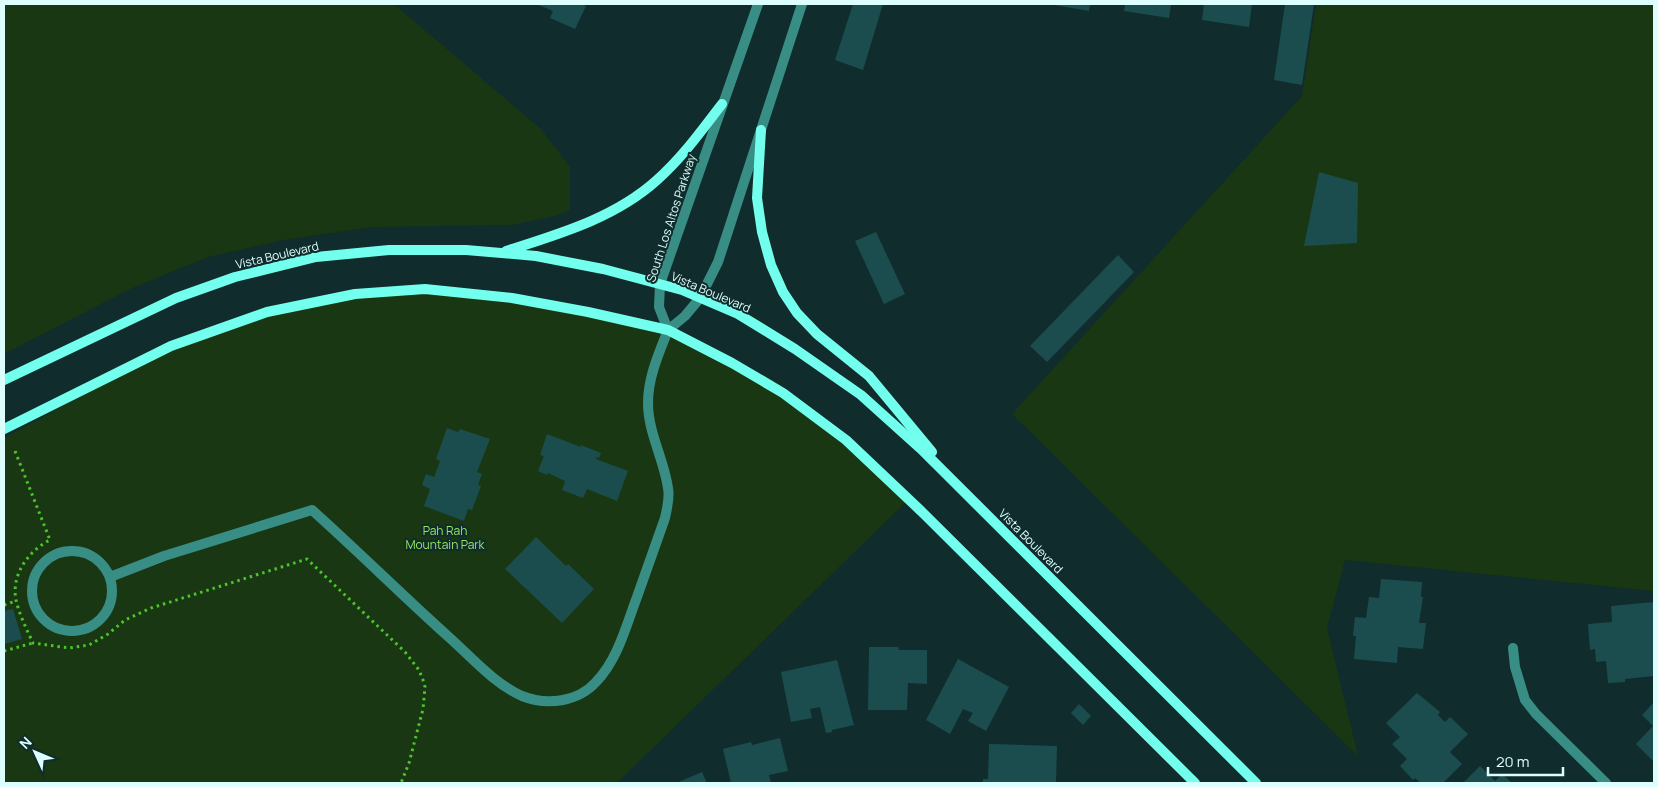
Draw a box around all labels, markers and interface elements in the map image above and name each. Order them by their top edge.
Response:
street label: South Los Altos Parkway [642,151,700,284]
street label: Vista Boulevard [234,237,320,273]
street label: Vista Boulevard [669,268,753,316]
street label: Vista Boulevard [995,505,1067,577]
park label: Pah Rah Mountain Park [405,522,486,553]
north arrow [10,727,60,777]
text: N [15,732,36,753]
scale bar [1488,744,1563,776]
text: 20 m [1496,751,1529,772]

